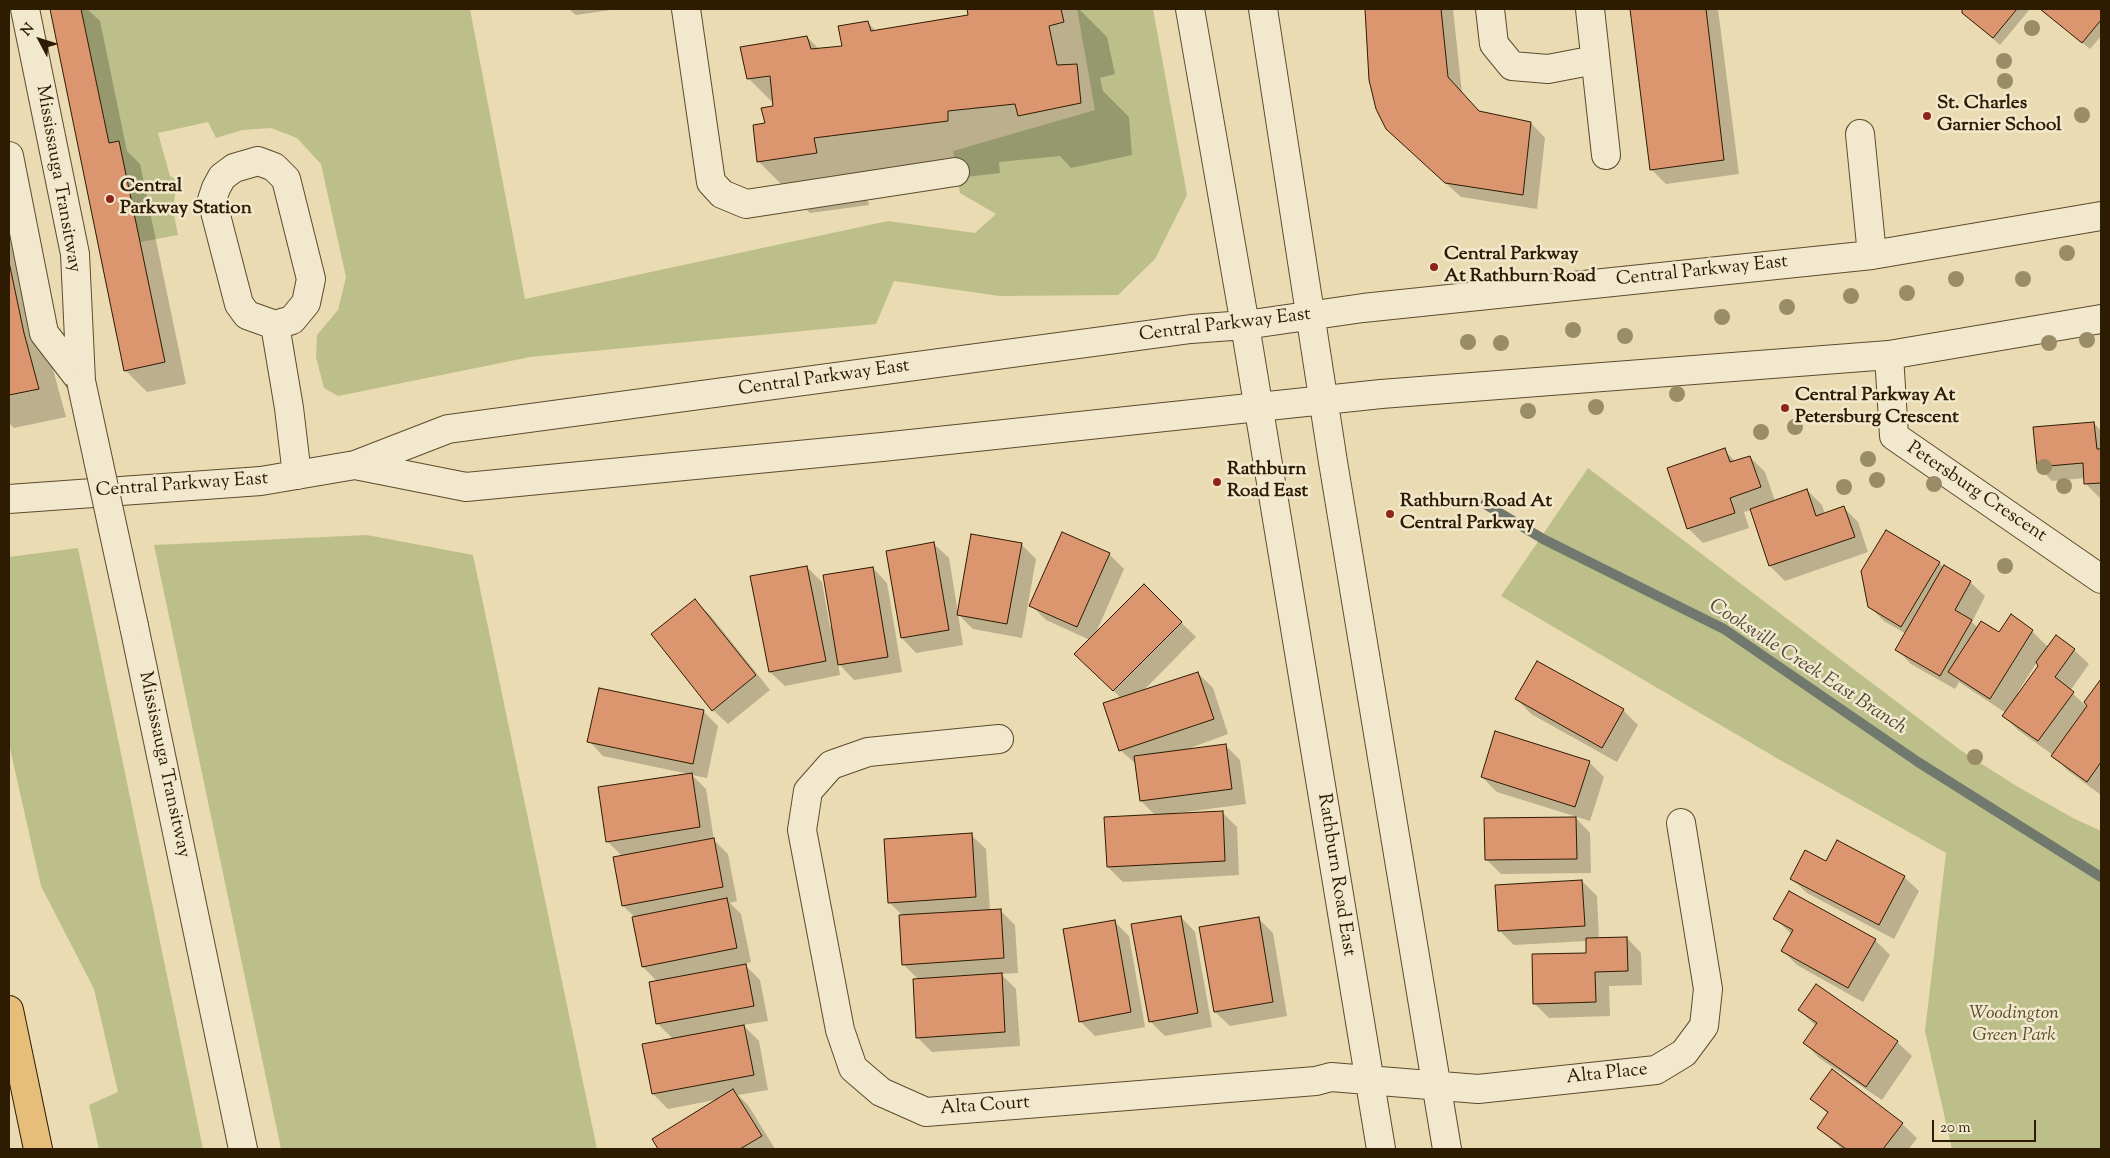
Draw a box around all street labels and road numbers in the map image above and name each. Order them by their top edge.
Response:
street label: Mississauga Transitway [29,84,85,274]
street label: Central Parkway East [1615,252,1789,292]
street label: Central Parkway East [1138,304,1312,348]
street label: Central Parkway East [737,356,911,402]
street label: Petersburg Crescent [1902,438,2050,548]
street label: Central Parkway East [95,469,269,503]
street label: Mississauga Transitway [132,670,194,860]
street label: Rathburn Road East [1311,792,1359,958]
street label: Alta Place [1565,1059,1649,1091]
street label: Alta Court [940,1093,1030,1121]

